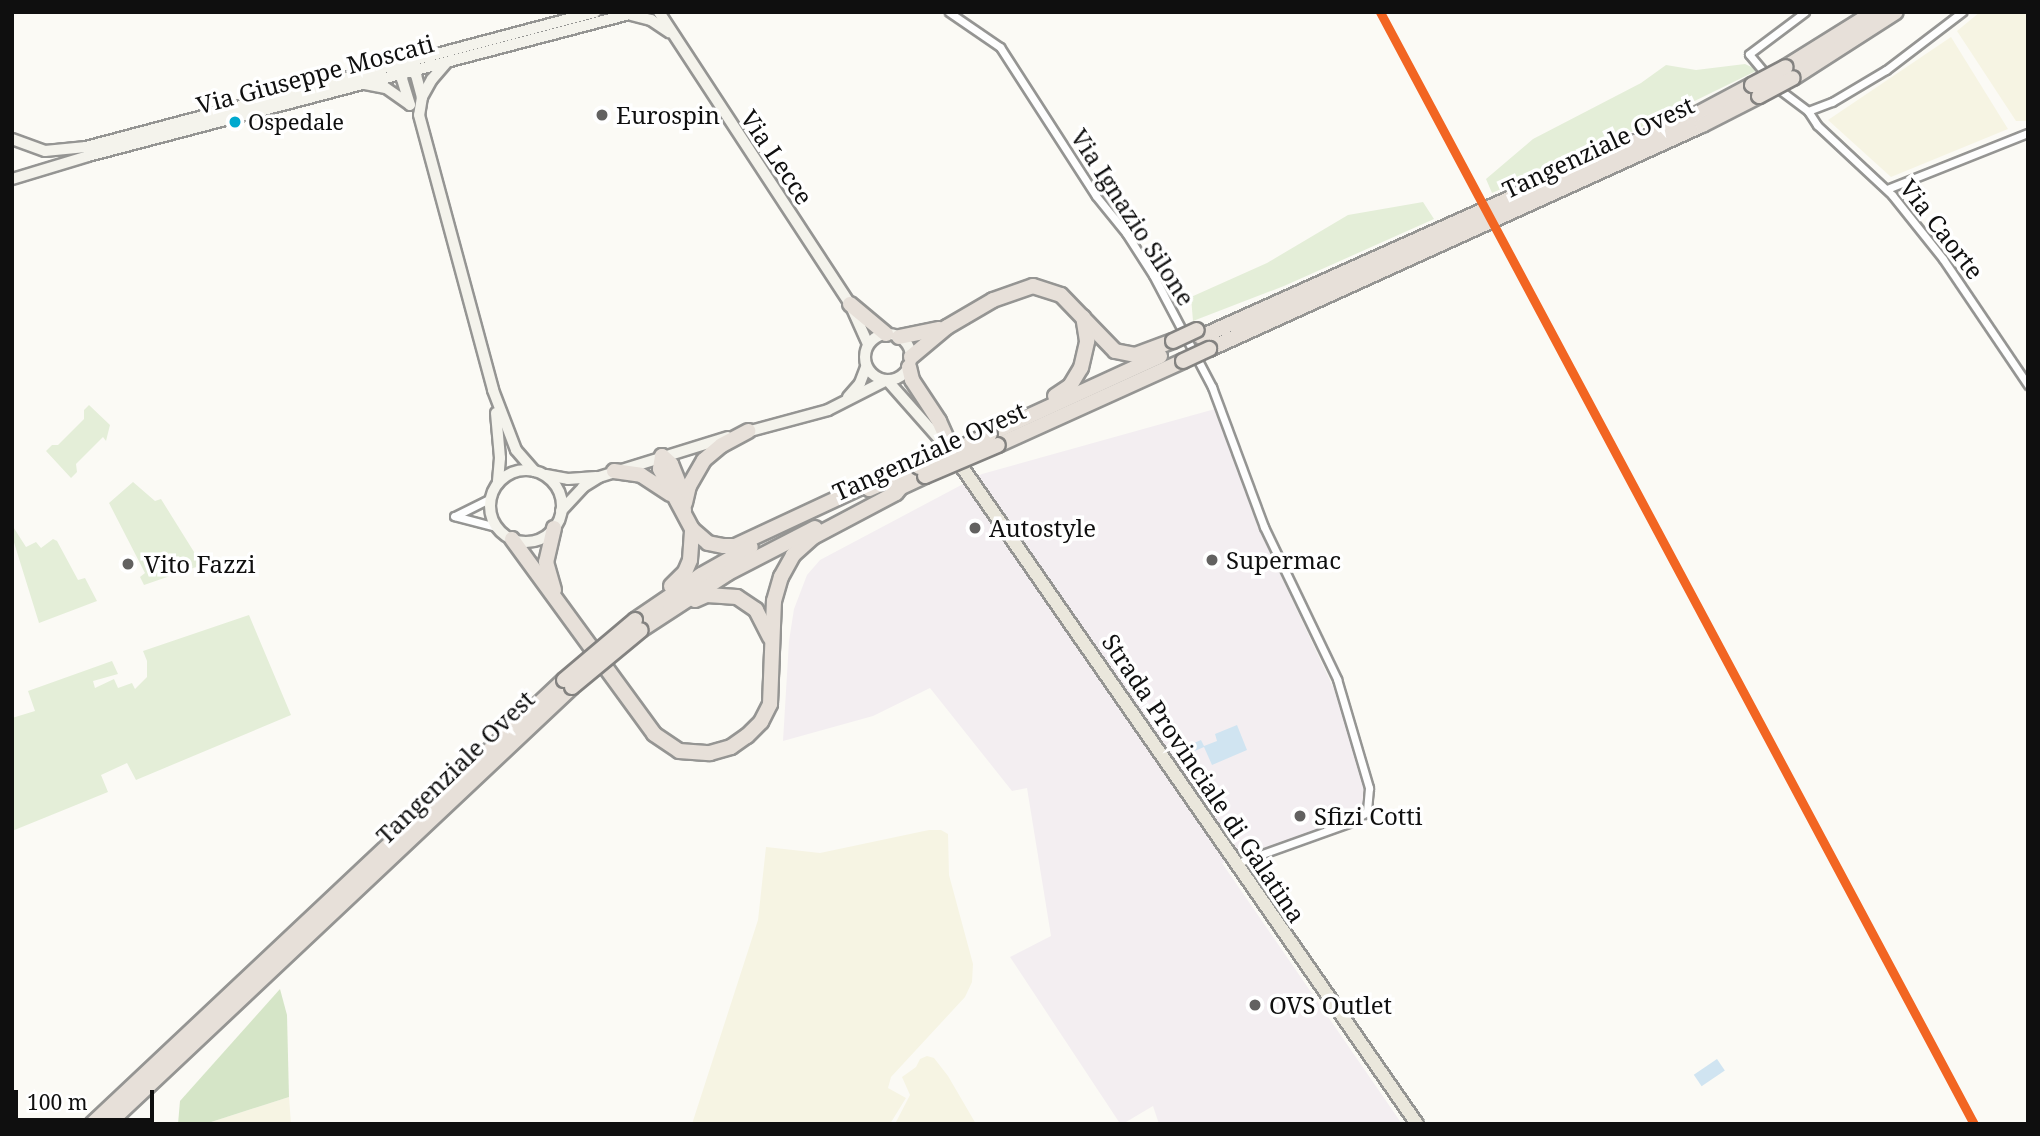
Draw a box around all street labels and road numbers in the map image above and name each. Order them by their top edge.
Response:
street label: Via Giuseppe Moscati [193,28,437,120]
street label: Tangenziale Ovest [1498,90,1698,204]
street label: Via Lecce [735,104,819,210]
street label: Via Ignazio Silone [1065,123,1201,311]
street label: Via Caorte [1894,174,1990,284]
street label: Tangenziale Ovest [828,396,1030,506]
street label: Strada Provinciale di Galatina [1096,628,1312,928]
street label: Tangenziale Ovest [370,684,540,850]

